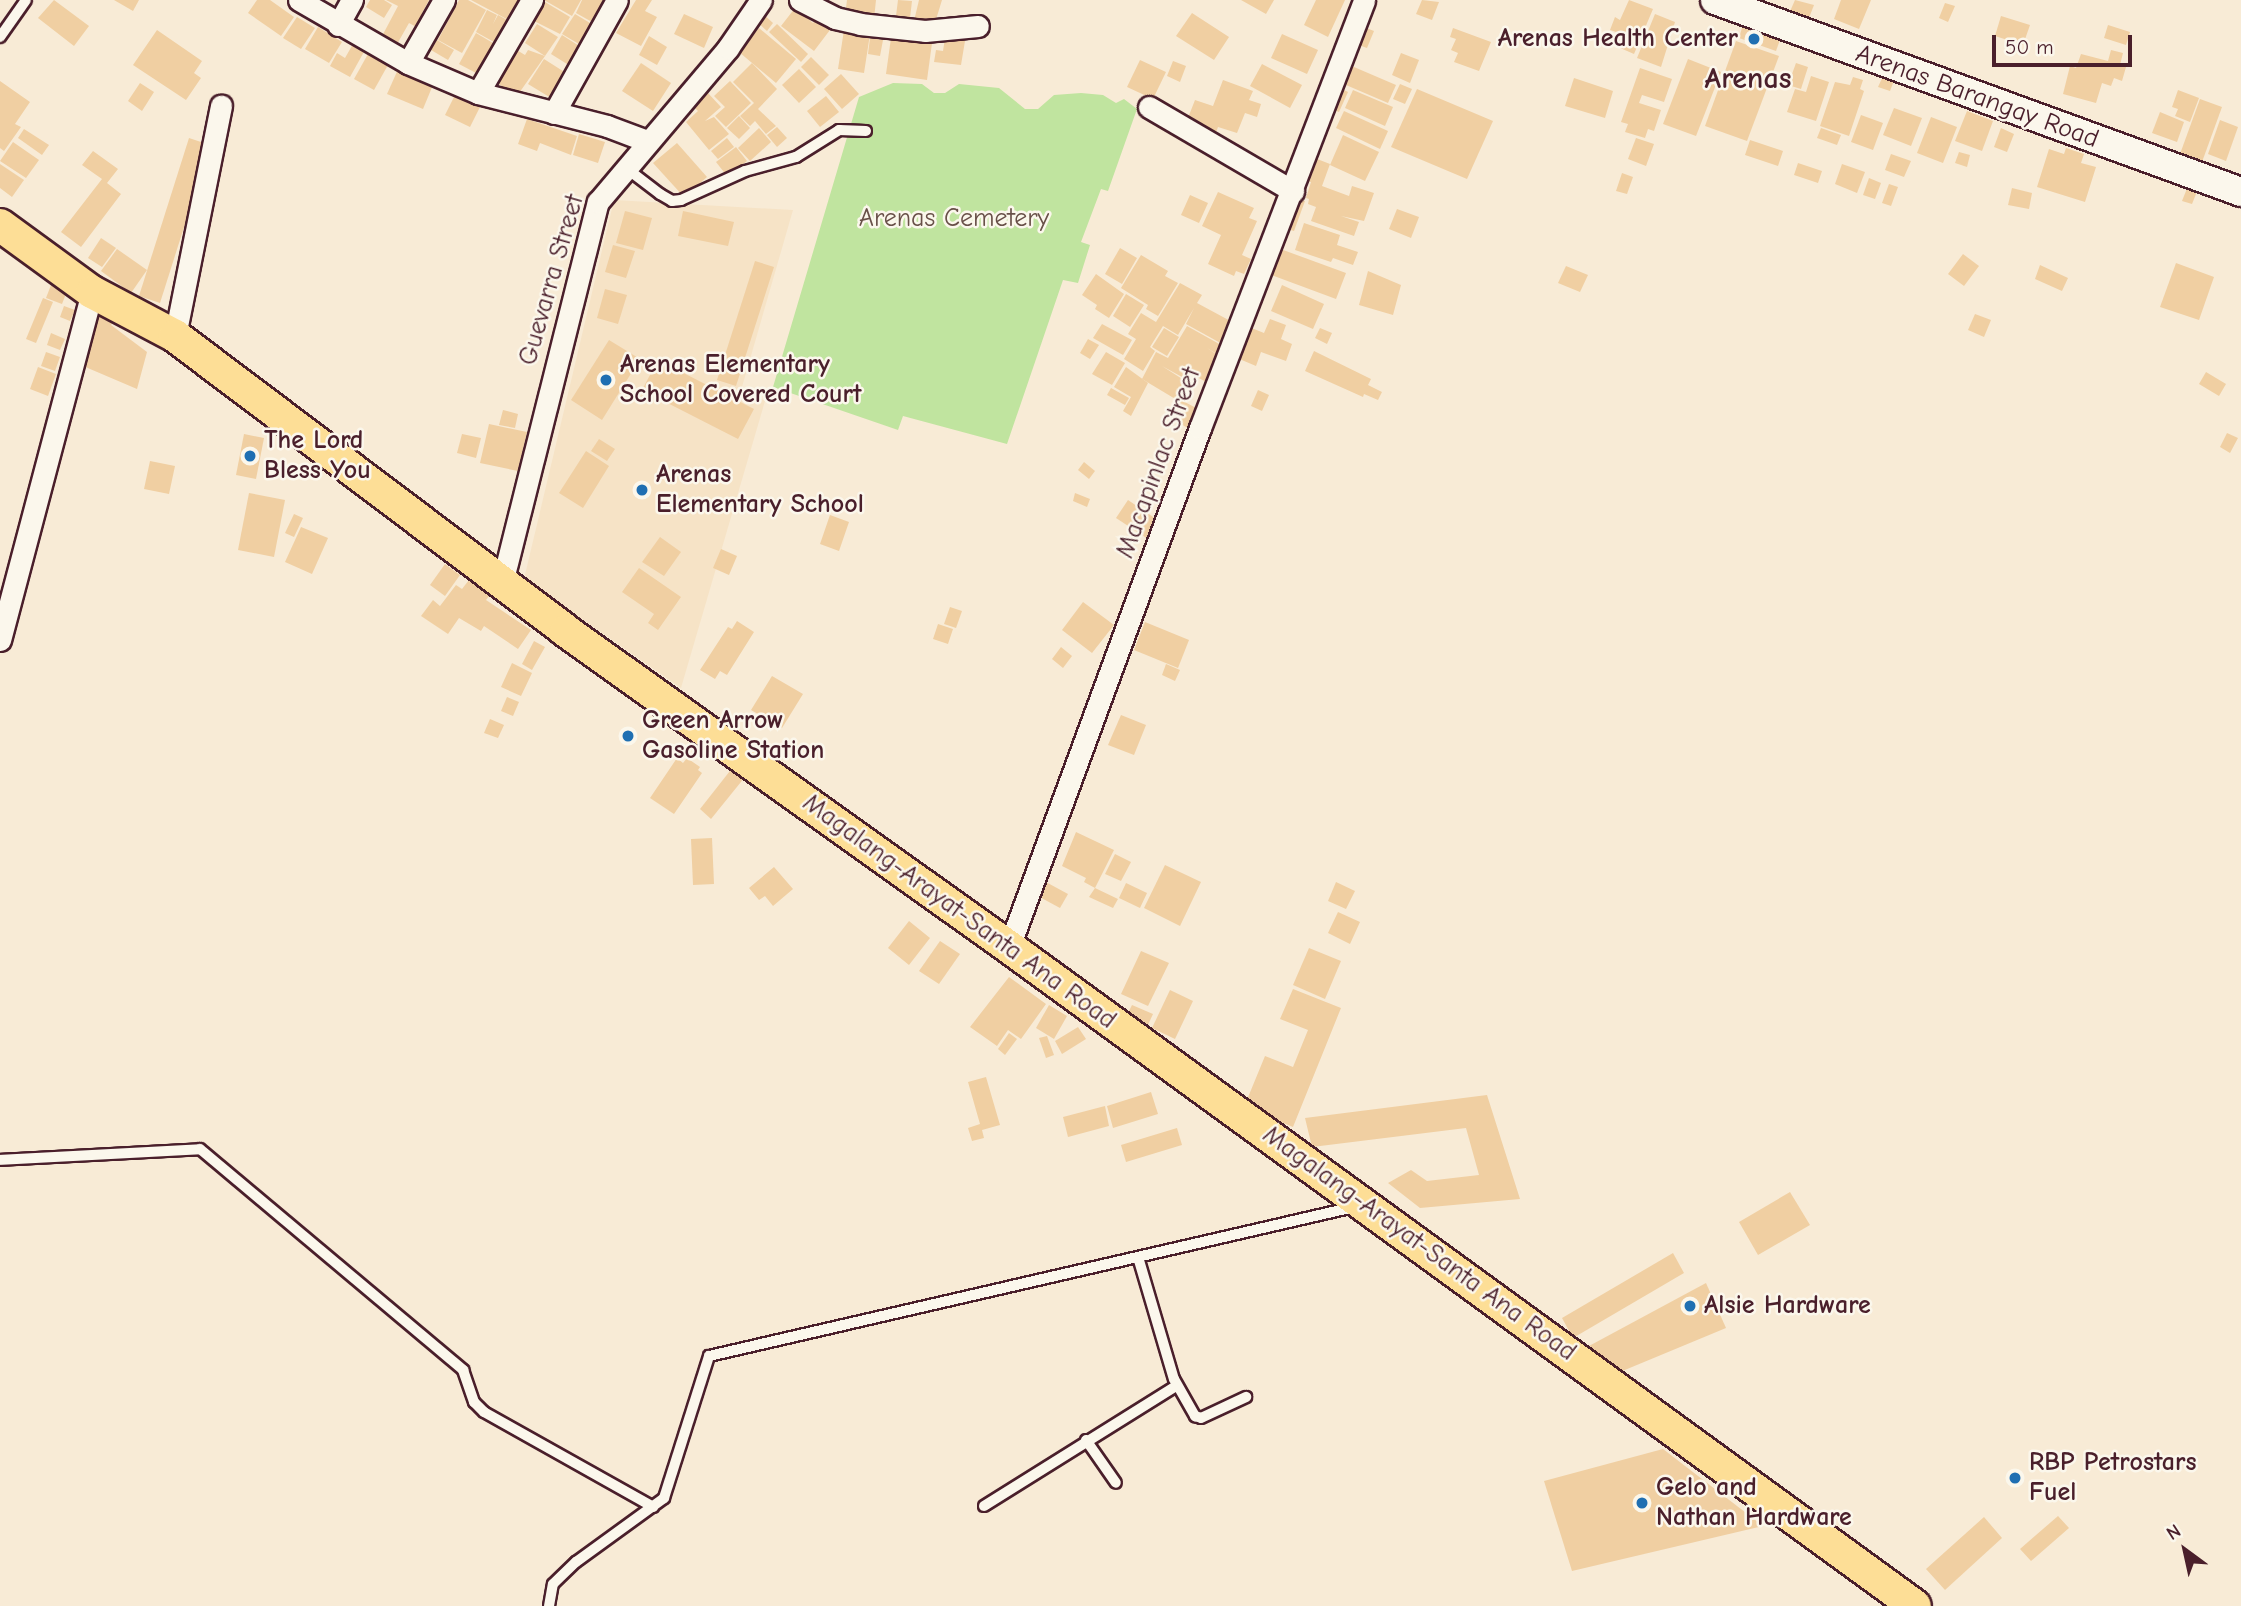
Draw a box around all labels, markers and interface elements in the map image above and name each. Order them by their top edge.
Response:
scale bar [1996,21,2136,65]
place label: Arenas Health Center [1498,23,1738,55]
marker: Arenas Health Center [1744,29,1764,49]
text: 50 m [2005,35,2054,59]
street label: Arenas Barangay Road [1851,39,2103,155]
district label: Arenas [1705,61,1791,97]
street label: Guevarra Street [513,191,591,369]
park label: Arenas Cemetery [859,203,1049,235]
place label: Arenas Elementary School Covered Court [620,349,862,410]
street label: Macapinlac Street [1110,363,1208,563]
marker: Arenas Elementary School Covered Court [598,372,614,388]
place label: The Lord Bless You [264,425,371,486]
marker: The Lord Bless You [242,448,258,464]
place label: Arenas Elementary School [656,459,864,520]
marker: Arenas Elementary School [634,482,650,498]
place label: Green Arrow Gasoline Station [642,705,824,766]
marker: Green Arrow Gasoline Station [620,728,636,744]
street label: Magalang-Arayat-Santa Ana Road [796,788,1122,1036]
street label: Magalang-Arayat-Santa Ana Road [1256,1120,1582,1368]
place label: Alsie Hardware [1704,1290,1871,1322]
marker: Alsie Hardware [1682,1298,1698,1314]
place label: RBP Petrostars Fuel [2029,1447,2197,1508]
marker: RBP Petrostars Fuel [2007,1470,2023,1486]
place label: Gelo and Nathan Hardware [1656,1472,1852,1534]
marker: Gelo and Nathan Hardware [1634,1495,1650,1511]
north arrow [2150,1515,2220,1585]
text: N [2162,1520,2185,1545]

